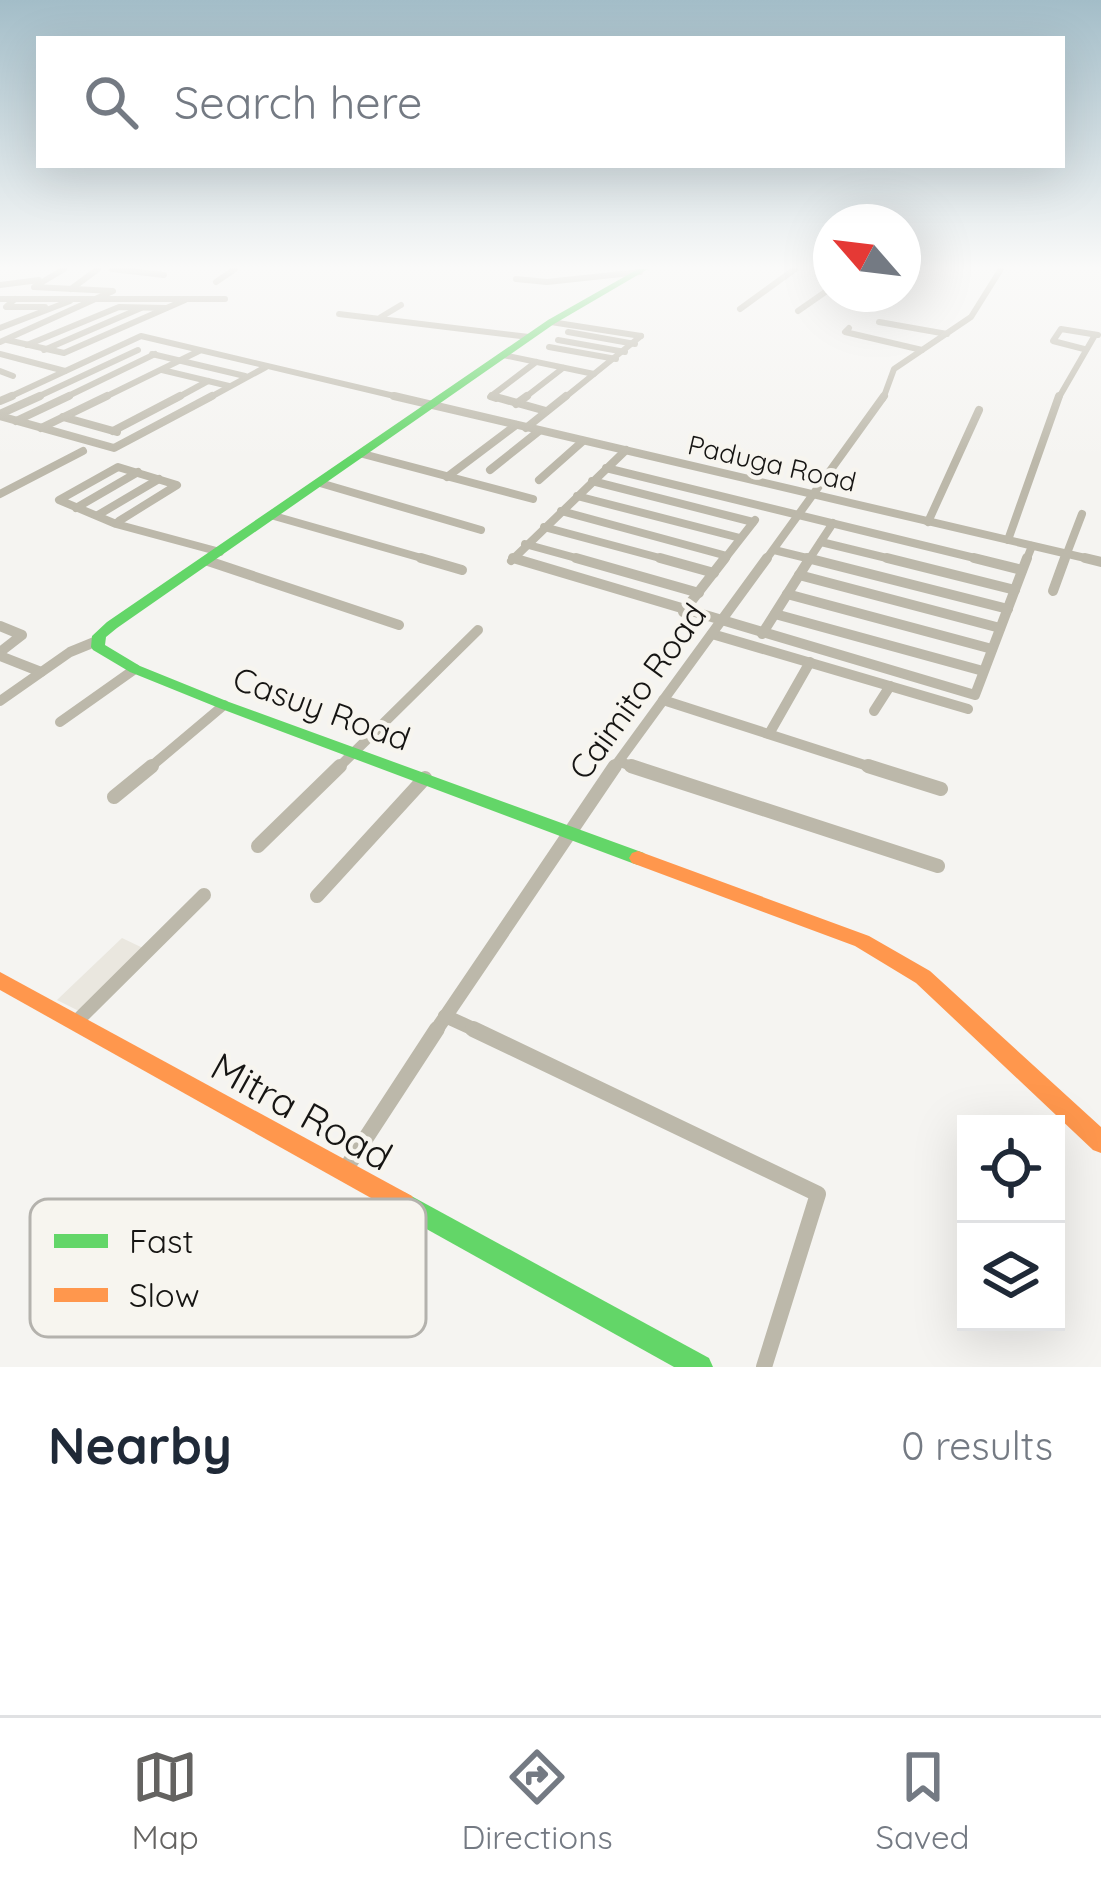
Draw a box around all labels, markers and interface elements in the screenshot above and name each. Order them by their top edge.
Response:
search box [36,36,1065,168]
icon: search [78,69,144,135]
text: Search here [174,74,422,130]
north arrow [813,204,921,312]
street label: Paduga Road [685,427,859,499]
street label: Caimito Road [559,595,715,787]
street label: Casuy Road [228,657,416,759]
street label: Mitra Road [203,1041,401,1181]
map controls [957,1115,1065,1331]
button: locate [957,1115,1065,1223]
legend [30,1199,426,1337]
text: Fast [129,1220,194,1261]
button: layers [957,1223,1065,1331]
text: Slow [129,1274,200,1315]
text: Nearby [48,1413,232,1477]
text: 0 results [901,1421,1053,1470]
tab: Map [131,1744,199,1857]
tab: Directions [461,1744,613,1857]
tab: Saved [876,1744,970,1857]

